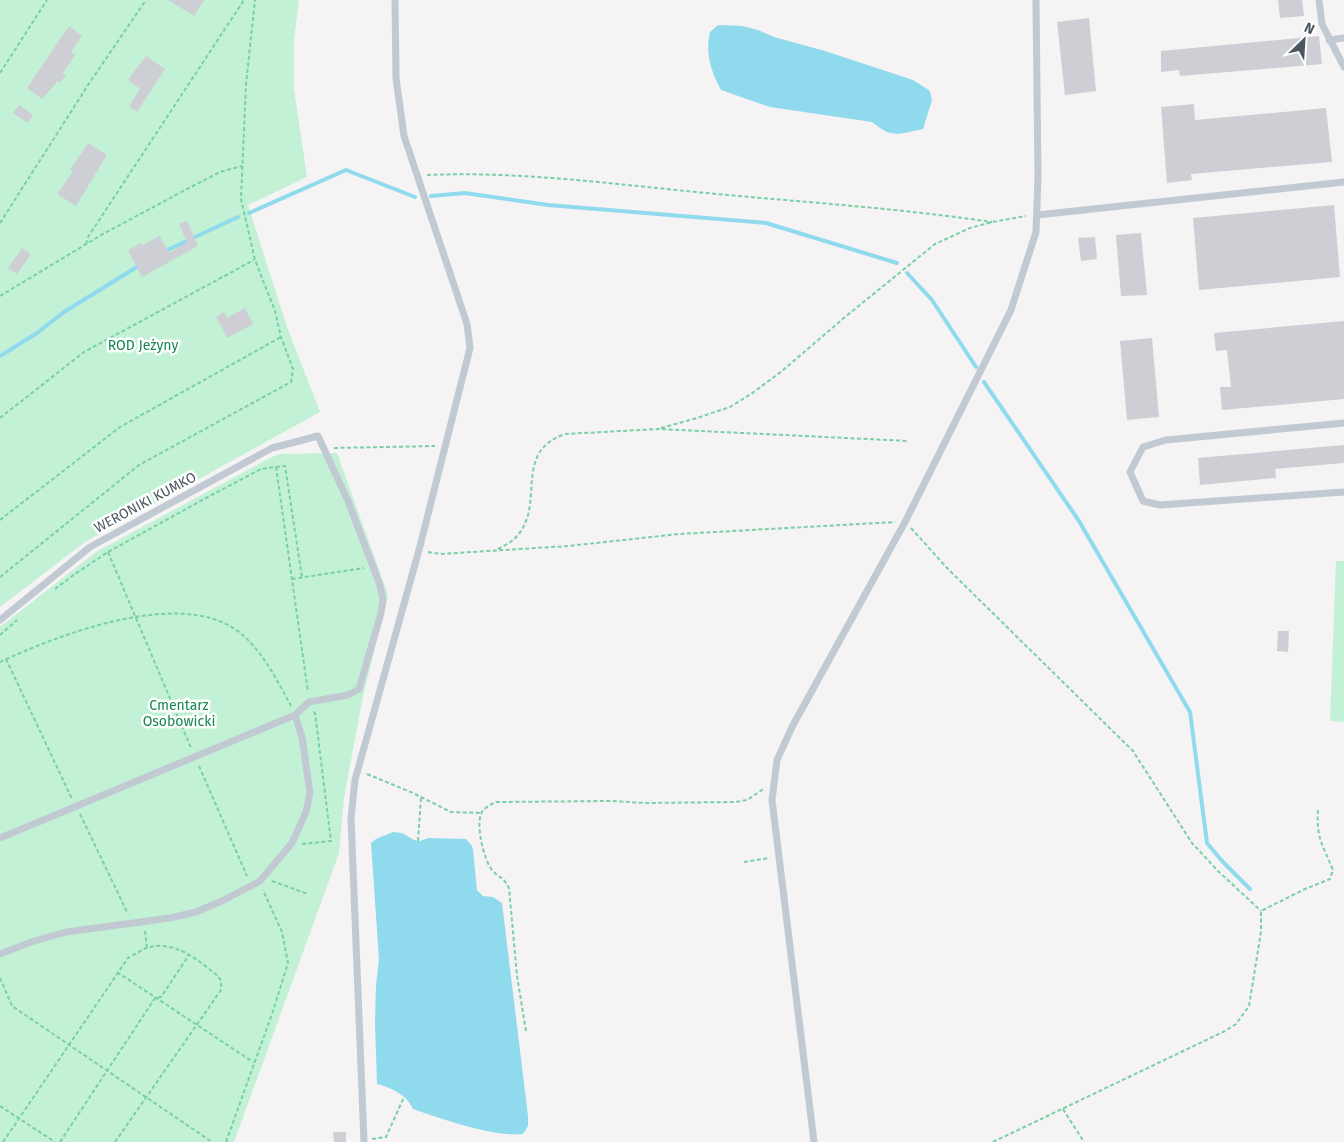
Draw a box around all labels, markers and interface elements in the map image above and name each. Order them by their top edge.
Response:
north arrow [1279,15,1329,65]
text: N [1301,19,1317,38]
park label: ROD Jeżyny [108,337,178,354]
street label: WERONIKI KUMKO [91,468,199,536]
park label: Cmentarz Osobowicki [143,697,215,730]

